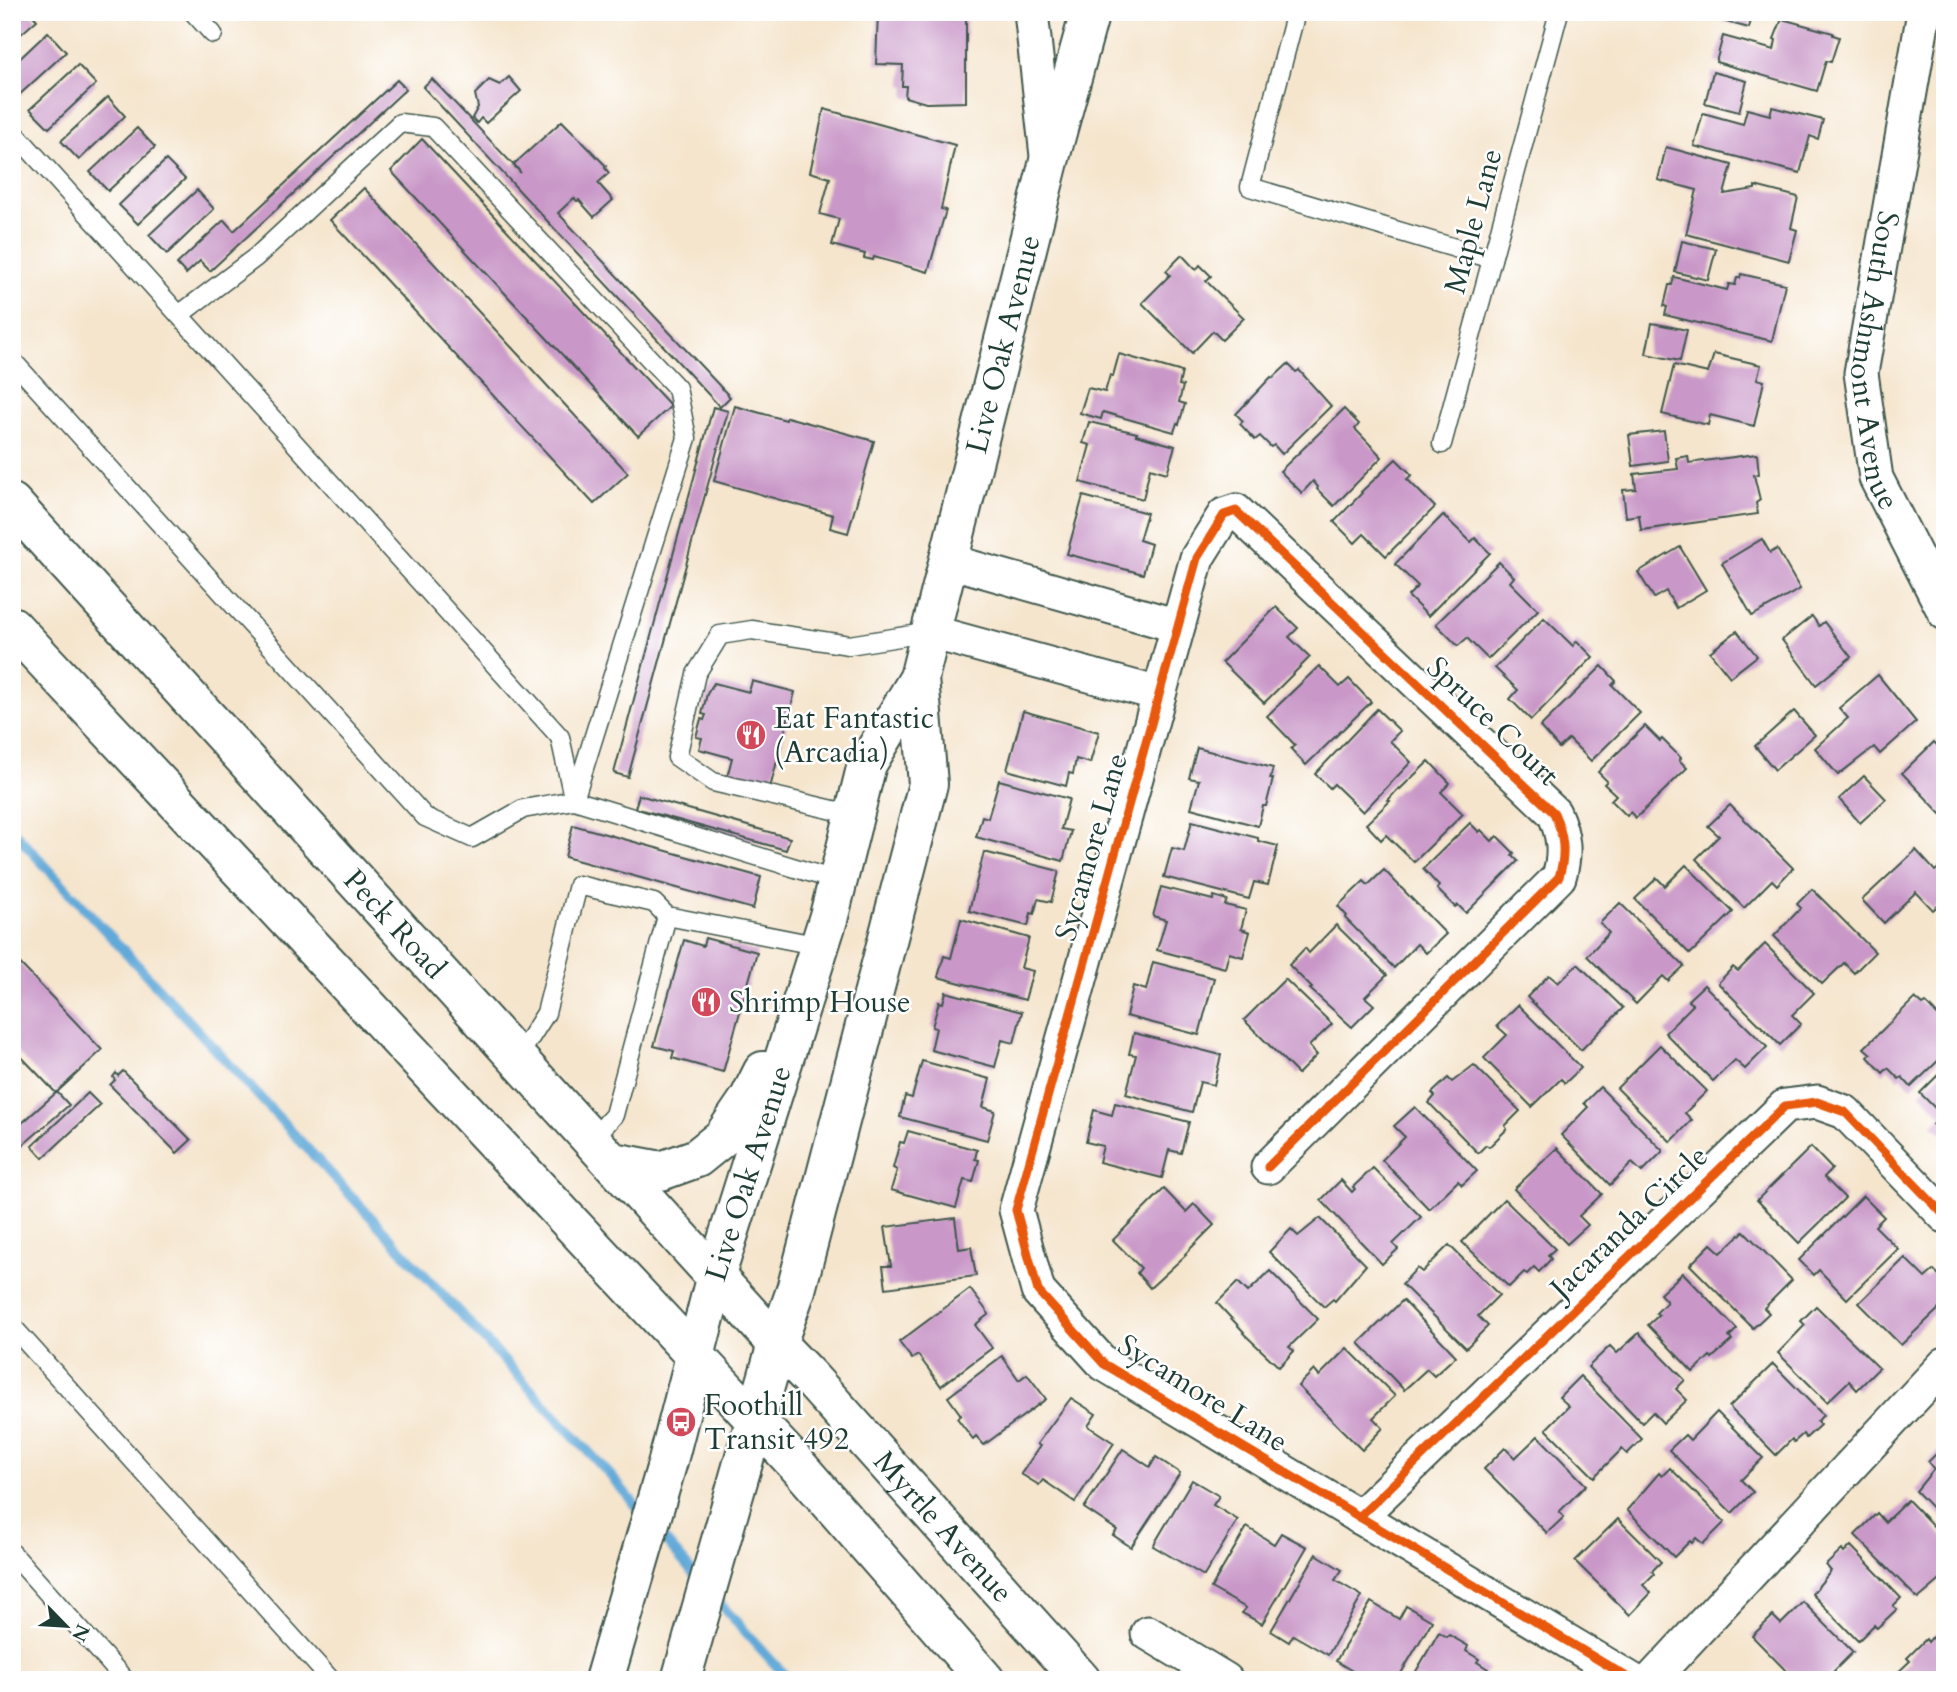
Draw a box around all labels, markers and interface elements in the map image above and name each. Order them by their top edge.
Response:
street label: Maple Lane [1434,144,1512,298]
street label: South Ashmont Avenue [1839,208,1909,517]
street label: Live Oak Avenue [956,231,1051,458]
street label: Spruce Court [1417,648,1568,795]
place label: Eat Fantastic (Arcadia) [774,698,934,773]
restaurant icon: Eat Fantastic (Arcadia) [734,718,768,752]
street label: Sycamore Lane [1045,748,1138,946]
street label: Peck Road [334,860,455,988]
place label: Shrimp House [729,982,911,1023]
restaurant icon: Shrimp House [689,985,723,1019]
street label: Live Oak Avenue [695,1060,802,1286]
street label: Jacaranda Circle [1539,1136,1717,1311]
street label: Sycamore Lane [1110,1325,1296,1462]
place label: Foothill Transit 492 [704,1385,849,1460]
bus stop icon: Foothill Transit 492 [664,1405,698,1439]
street label: Myrtle Avenue [864,1442,1022,1612]
north arrow [32,1590,102,1660]
text: N [65,1620,96,1646]

